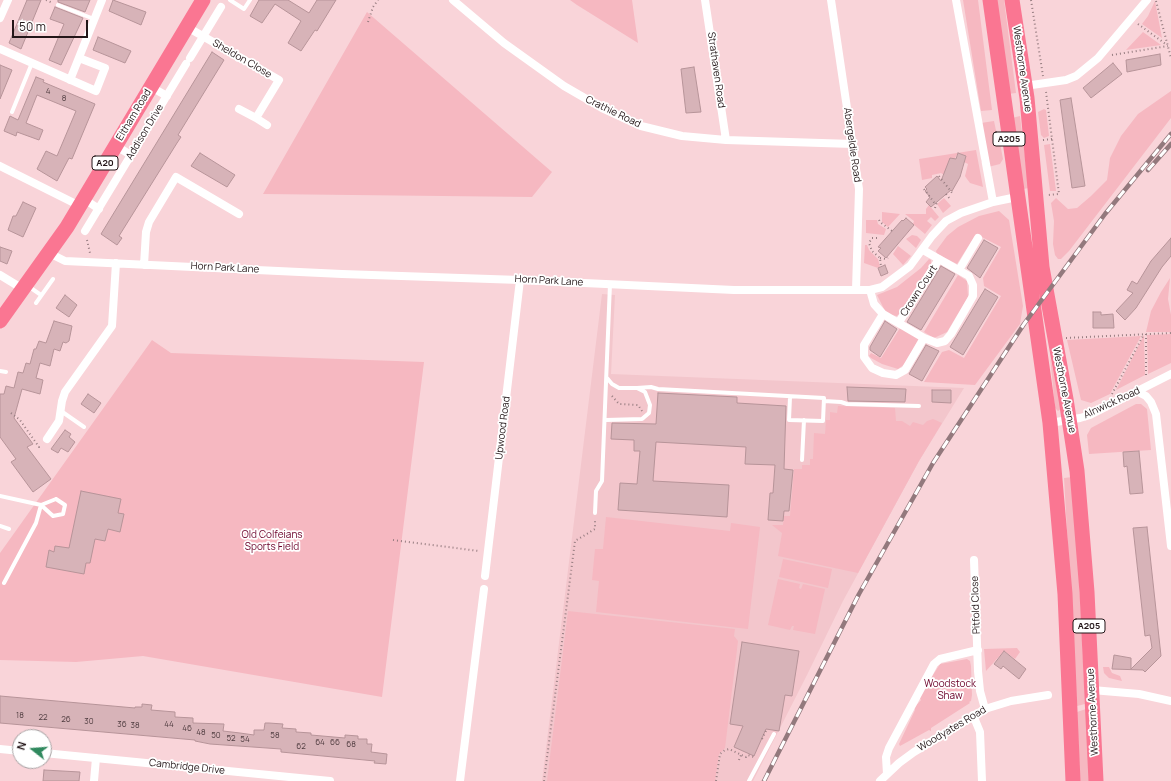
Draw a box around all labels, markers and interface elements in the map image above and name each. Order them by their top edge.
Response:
scale bar [14,12,90,38]
text: 50 m [19,18,46,35]
street label: Westhorne Avenue [1010,25,1034,113]
street label: Strathaven Road [705,31,727,109]
street label: Sheldon Close [210,37,274,81]
house number: 4 [46,87,50,97]
street label: Eltham Road [114,87,154,143]
street label: Crathie Road [583,93,643,131]
house number: 8 [62,94,66,104]
street label: Addison Drive [124,102,166,162]
street label: Abergeldie Road [841,107,863,183]
road number: A205 [993,132,1025,146]
road number: A20 [92,156,118,170]
street label: Horn Park Lane [190,260,260,276]
street label: Crown Court [898,263,940,319]
street label: Horn Park Lane [514,273,584,289]
street label: Westhorne Avenue [1050,346,1078,434]
street label: Alnwick Road [1082,385,1142,421]
street label: Upwood Road [493,396,513,460]
park label: Old Colfeians Sports Field [241,529,303,552]
street label: Pitfold Close [969,576,983,634]
road number: A205 [1073,619,1105,633]
street label: Westhorne Avenue [1085,668,1101,756]
park label: Woodstock Shaw [924,678,976,702]
street label: Woodyates Road [916,704,988,754]
house number: 18 [16,711,24,721]
house number: 22 [38,713,48,723]
house number: 26 [61,715,71,725]
house number: 30 [84,717,94,727]
house number: 36 [117,720,127,730]
house number: 44 [164,720,174,730]
house number: 38 [130,721,140,731]
house number: 46 [182,724,192,734]
house number: 48 [196,728,206,738]
north arrow [12,729,52,769]
house number: 50 [211,731,221,741]
house number: 58 [270,731,280,741]
house number: 52 [227,734,235,744]
house number: 54 [240,735,250,745]
house number: 64 [315,738,325,748]
house number: 66 [330,738,340,748]
text: N [13,740,29,752]
house number: 68 [346,740,356,750]
house number: 62 [296,742,306,752]
street label: Cambridge Drive [149,757,225,777]

